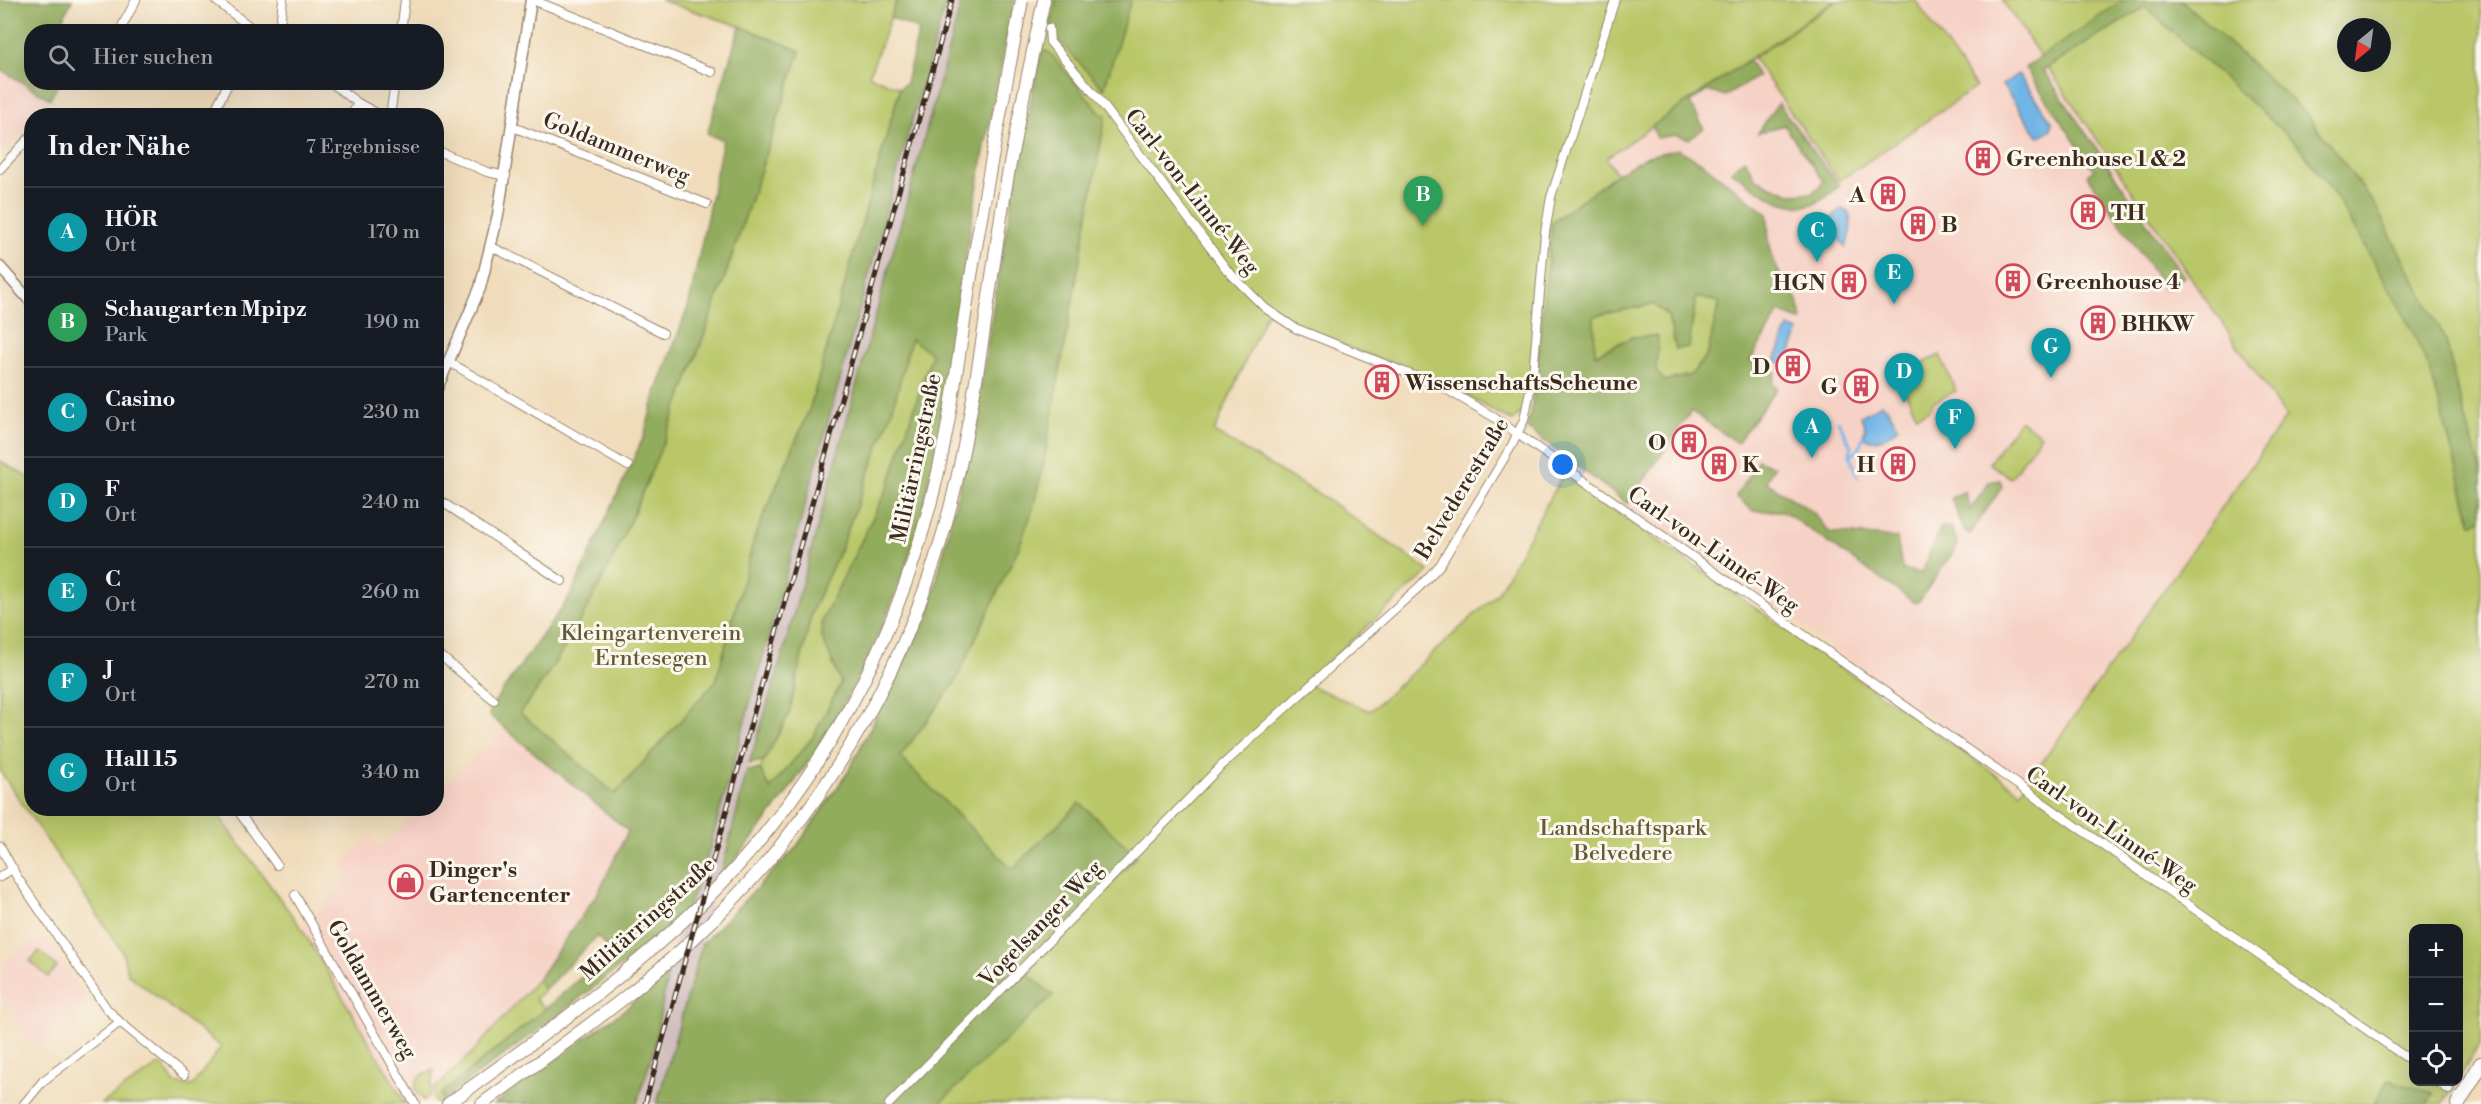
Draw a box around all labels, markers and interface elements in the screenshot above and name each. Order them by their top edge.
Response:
north arrow [2337,18,2391,72]
search box [24,24,444,90]
icon: search [45,41,78,74]
text: Hier suchen [93,44,213,71]
street label: Carl-von-Linné-Weg [1119,104,1265,281]
street label: Goldammerweg [539,107,694,190]
text: In der Nähe [48,131,190,163]
text: 7 Ergebnisse [306,135,420,160]
building icon: Greenhouse 1 & 2 [1965,140,2001,176]
place label: Greenhouse 1 & 2 [2006,146,2186,173]
pin: B [1404,176,1442,226]
building icon: A [1870,176,1906,212]
place label: A [1848,182,1866,209]
building icon: TH [2070,194,2106,230]
place label: TH [2111,200,2145,227]
text: HÖR [105,206,158,233]
building icon: B [1900,206,1936,242]
pin: C [1798,212,1836,262]
place label: B [1941,212,1958,239]
text: A [60,220,75,245]
text: 170 m [368,220,420,245]
text: Ort [105,233,137,258]
pin: E [1874,254,1914,304]
building icon: Greenhouse 4 [1995,263,2031,299]
building icon: HGN [1831,264,1867,300]
place label: Greenhouse 4 [2036,269,2181,296]
place label: HGN [1773,270,1827,297]
text: Schaugarten Mpipz [105,296,307,323]
building icon: BHKW [2080,305,2116,341]
text: B [60,310,75,335]
text: 190 m [365,310,420,335]
place label: BHKW [2121,311,2195,338]
text: Park [105,323,147,348]
pin: G [2032,328,2070,378]
building icon: D [1775,348,1811,384]
place label: D [1752,354,1770,381]
pin: D [1884,354,1924,403]
building icon: WissenschaftsScheune [1364,364,1400,400]
building icon: G [1843,368,1879,404]
place label: WissenschaftsScheune [1404,370,1638,397]
street label: Militärringstraße [885,371,948,546]
place label: G [1821,374,1839,401]
text: Casino [105,386,175,413]
text: C [60,400,75,425]
text: 230 m [363,400,420,425]
pin: F [1936,400,1974,449]
pin: A [1792,408,1832,458]
text: Ort [105,413,137,438]
street label: Belvederestraße [1409,413,1515,565]
building icon: O [1671,424,1707,460]
place label: O [1648,430,1666,457]
building icon: K [1701,446,1737,482]
building icon: H [1880,446,1916,482]
your location [1548,450,1577,479]
place label: K [1742,452,1761,479]
place label: H [1857,452,1875,479]
text: F [105,476,120,503]
street label: Carl-von-Linné-Weg [1622,481,1805,620]
text: D [60,490,75,515]
text: 240 m [362,490,420,515]
text: Ort [105,503,137,528]
text: C [105,566,121,593]
text: E [61,580,74,605]
text: 260 m [362,580,420,605]
text: Ort [105,593,137,618]
park label: Kleingartenverein Erntesegen [561,620,741,672]
text: J [105,656,114,683]
text: F [60,670,75,695]
text: 270 m [364,670,420,695]
text: Ort [105,683,137,708]
text: Hall 15 [105,746,177,773]
text: G [60,760,75,785]
text: 340 m [362,760,420,785]
street label: Carl-von-Linné-Weg [2020,761,2203,900]
text: Ort [105,773,137,798]
park label: Landschaftspark Belvedere [1540,815,1708,867]
street label: Militärringstraße [575,851,721,987]
street label: Vogelsanger Weg [973,854,1109,994]
place label: Dinger's Gartencenter [429,857,571,909]
shop icon: Dinger's Gartencenter [388,864,424,900]
street label: Goldammerweg [321,915,423,1065]
map controls [2409,924,2463,1086]
button: + [2409,924,2463,978]
button: − [2409,978,2463,1032]
button: locate [2409,1032,2463,1086]

